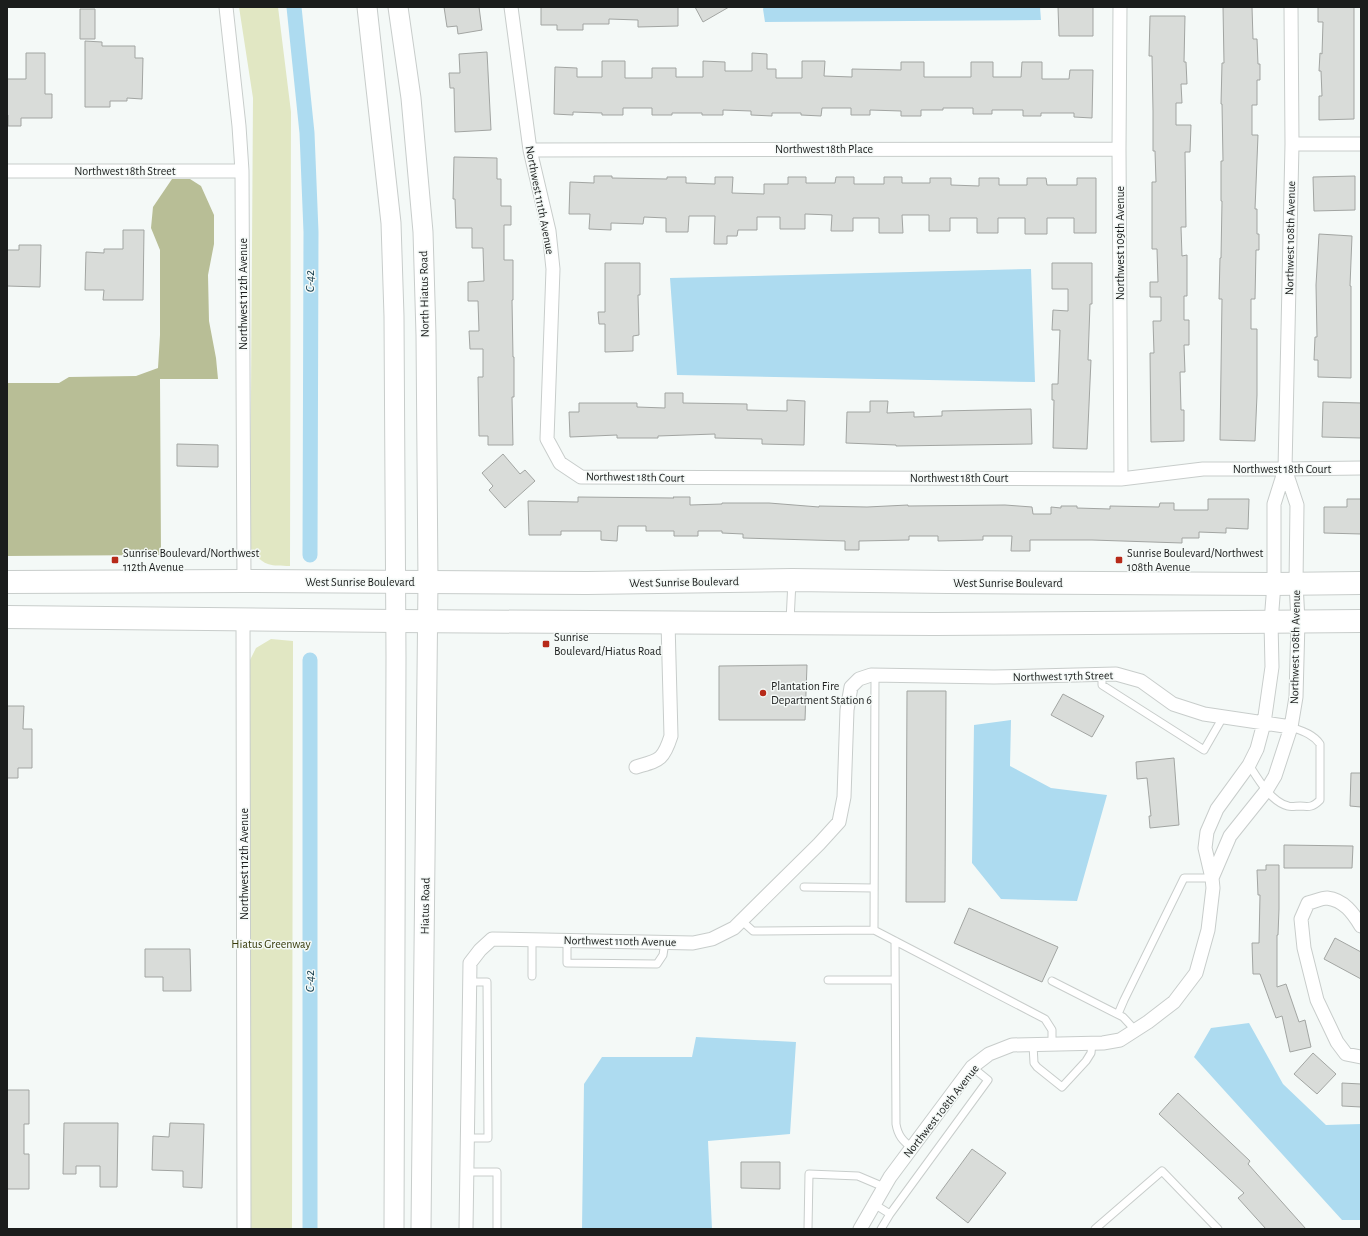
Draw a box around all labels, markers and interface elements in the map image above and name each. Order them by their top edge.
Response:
street label: Northwest 18th Place [775,143,873,155]
street label: Northwest 111th Avenue [524,145,556,255]
street label: Northwest 18th Street [74,165,176,177]
street label: Northwest 108th Avenue [1283,181,1297,295]
street label: Northwest 109th Avenue [1114,186,1126,300]
street label: Northwest 112th Avenue [237,238,249,350]
street label: North Hiatus Road [417,251,431,337]
water label: C-42 [304,270,317,292]
street label: Northwest 18th Court [1233,463,1331,475]
street label: Northwest 18th Court [586,470,685,484]
street label: Northwest 18th Court [910,472,1008,484]
place label: Sunrise Boulevard/Northwest 112th Avenue [123,547,259,573]
place label: Sunrise Boulevard/Northwest 108th Avenue [1127,547,1263,573]
marker: Sunrise Boulevard/Northwest 112th Avenue [110,555,120,565]
marker: Sunrise Boulevard/Northwest 108th Avenue [1114,555,1124,565]
street label: West Sunrise Boulevard [629,575,739,589]
street label: West Sunrise Boulevard [305,576,415,588]
street label: West Sunrise Boulevard [953,577,1063,589]
street label: Northwest 108th Avenue [1288,590,1302,704]
place label: Sunrise Boulevard/Hiatus Road [554,631,662,657]
marker: Sunrise Boulevard/Hiatus Road [541,639,551,649]
street label: Northwest 17th Street [1013,669,1114,683]
place label: Plantation Fire Department Station 6 [771,680,872,706]
marker: Plantation Fire Department Station 6 [758,688,768,698]
street label: Northwest 112th Avenue [238,808,250,920]
street label: Hiatus Road [419,877,431,935]
street label: Northwest 110th Avenue [564,934,676,948]
park label: Hiatus Greenway [231,938,311,951]
water label: C-42 [304,970,317,992]
street label: Northwest 108th Avenue [901,1062,981,1160]

